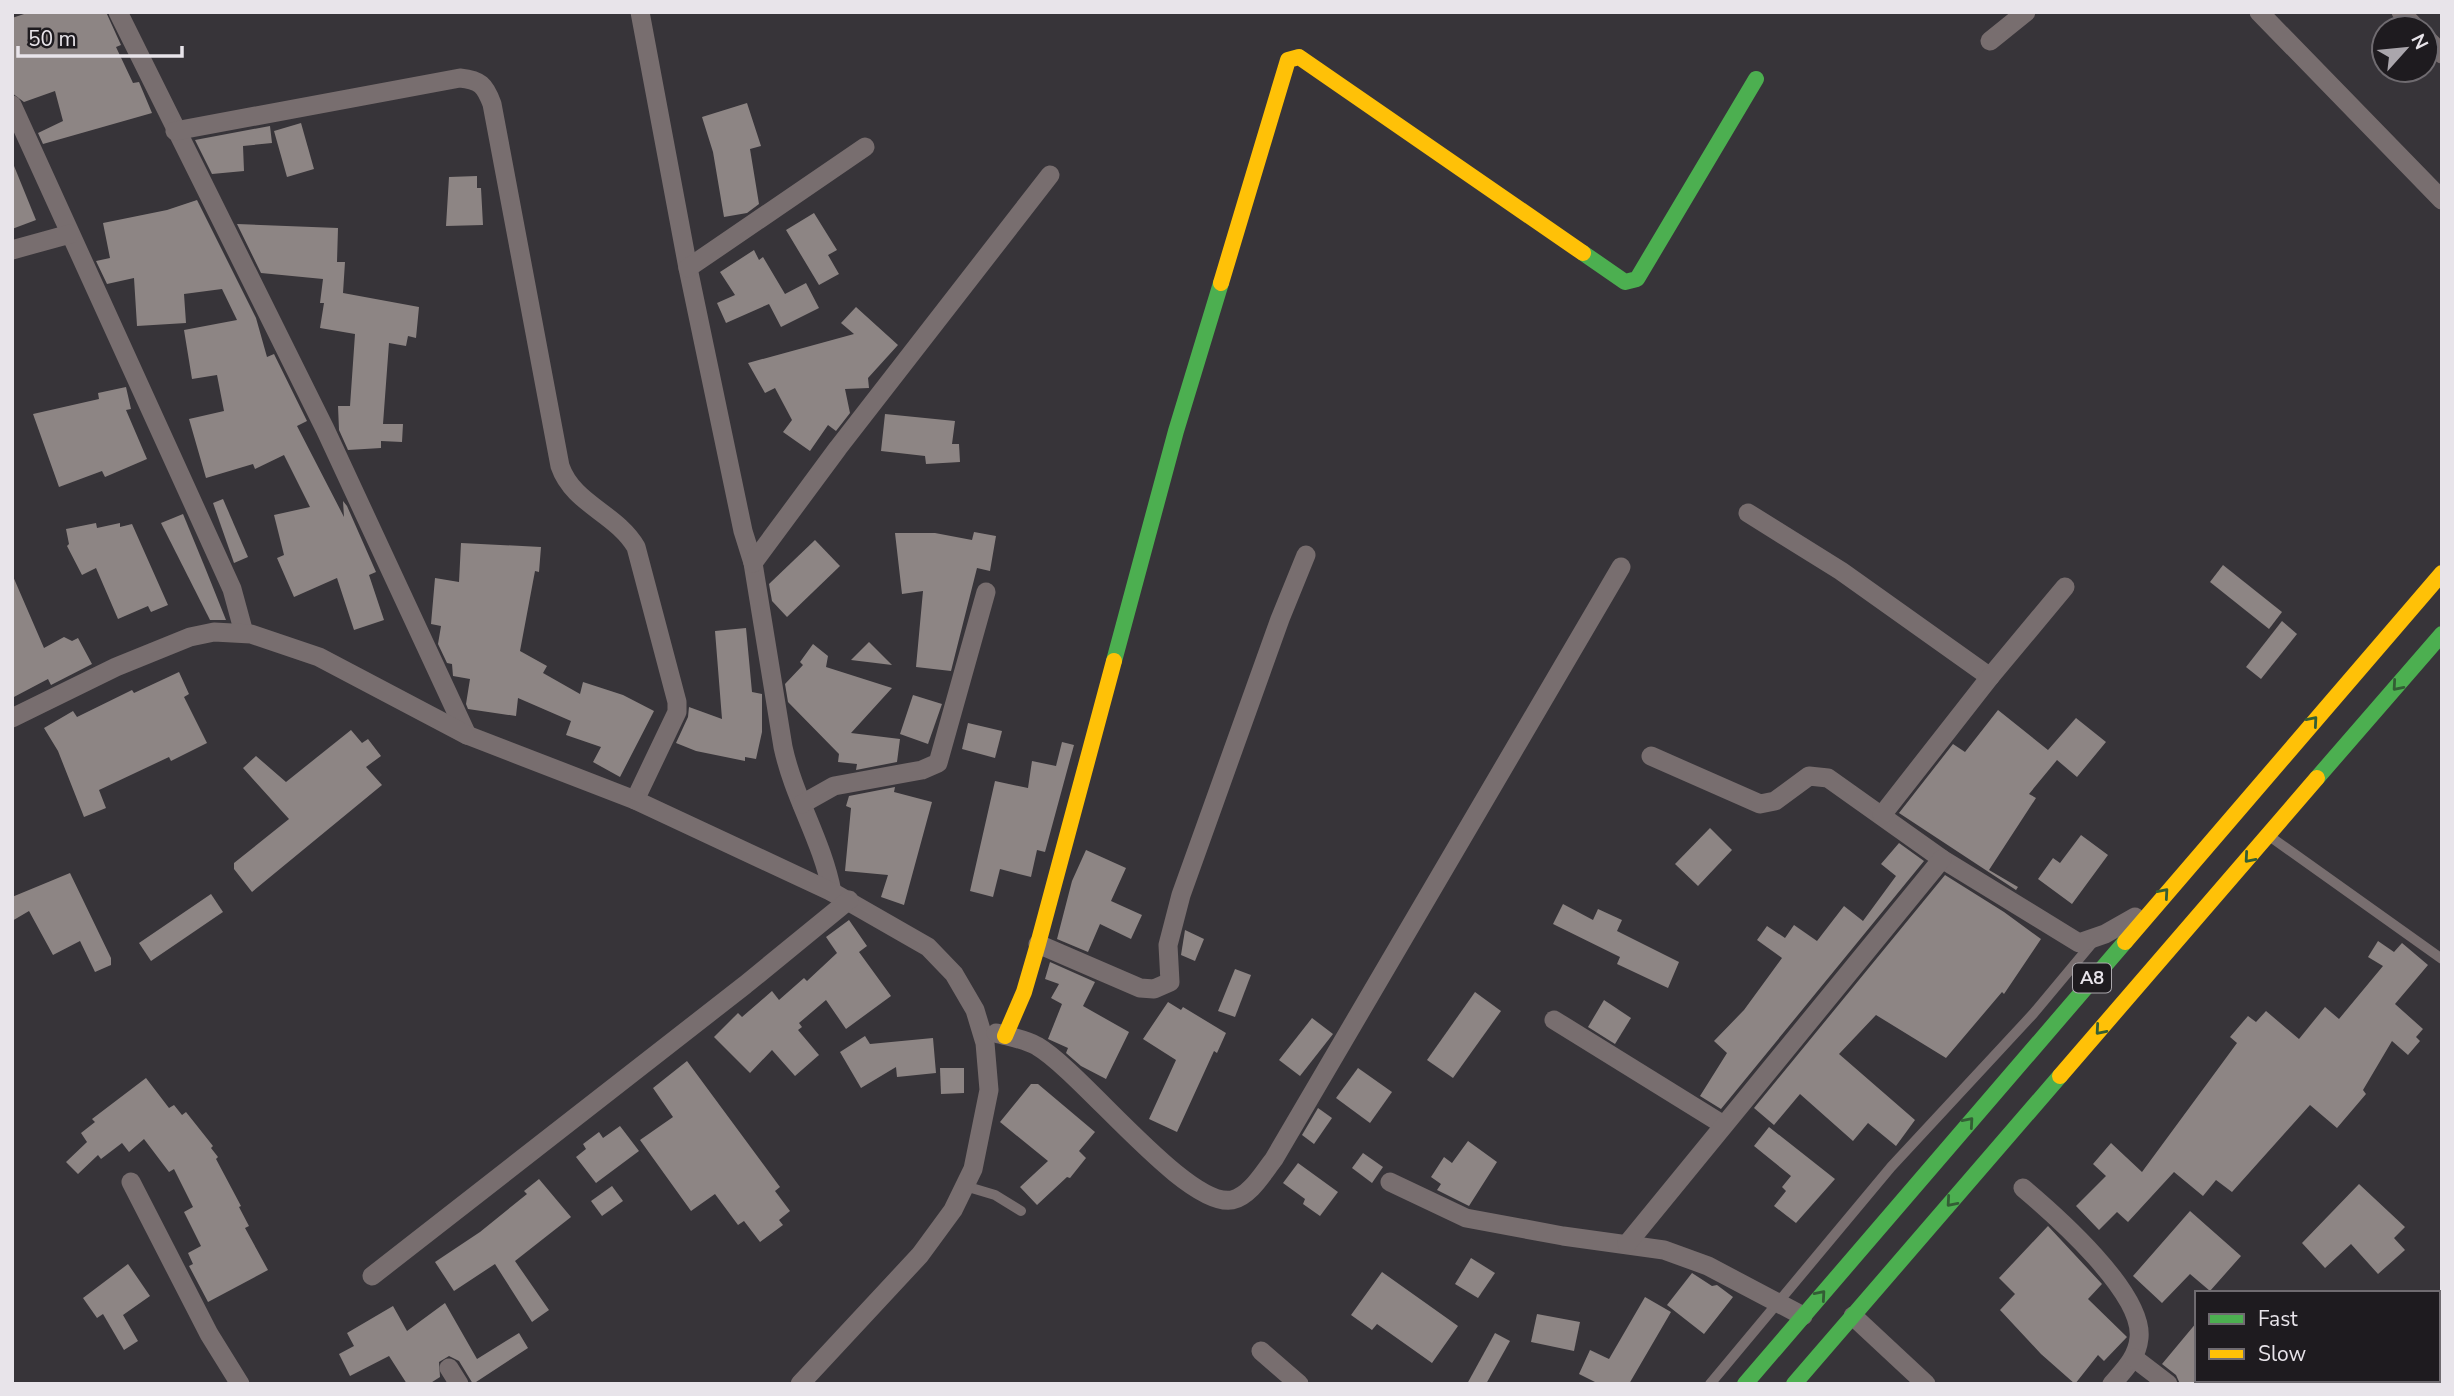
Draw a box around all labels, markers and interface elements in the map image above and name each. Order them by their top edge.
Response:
scale bar [18,14,182,58]
north arrow [2370,14,2440,84]
text: 50 m [28,25,77,53]
text: N [2404,29,2434,54]
one-way arrow [2393,678,2405,691]
one-way arrow [2305,716,2317,729]
one-way arrow [2245,850,2257,863]
one-way arrow [2156,888,2168,901]
road number: A8 [2073,964,2111,993]
one-way arrow [2096,1022,2108,1035]
one-way arrow [1961,1117,1973,1130]
one-way arrow [1947,1194,1959,1207]
one-way arrow [1813,1290,1825,1303]
legend [2195,1291,2440,1382]
text: Fast [2258,1305,2298,1333]
text: Slow [2258,1340,2307,1368]

